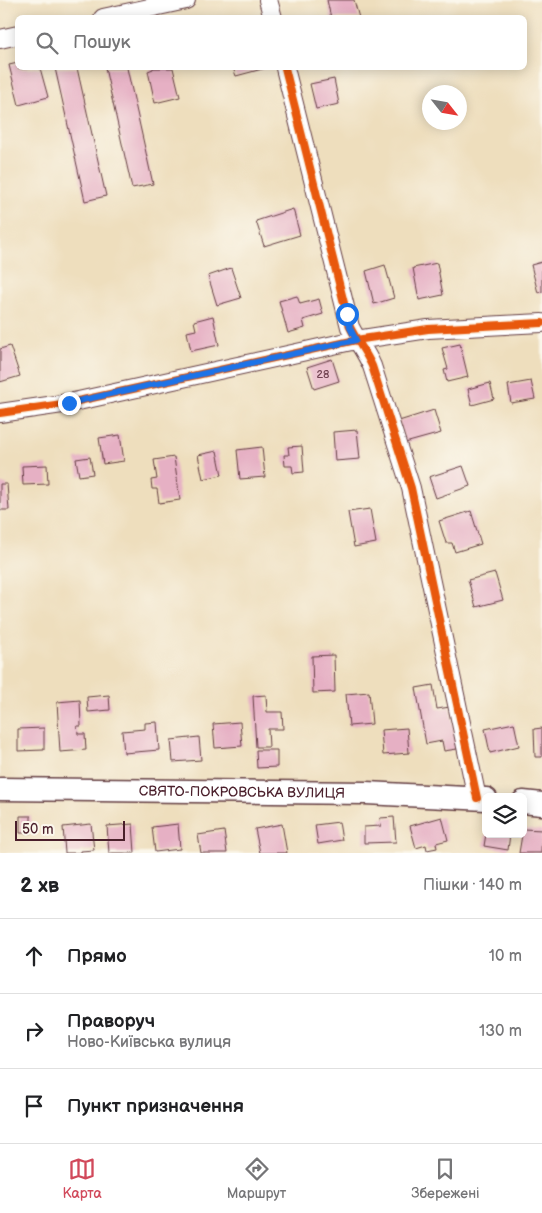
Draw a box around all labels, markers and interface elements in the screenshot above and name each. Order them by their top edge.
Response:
search box [15,15,527,70]
icon: search [33,29,61,57]
text: Пошук [73,31,131,54]
north arrow [422,85,467,130]
route start [336,303,359,326]
house number: 28 [317,368,329,381]
route end [58,392,81,415]
street label: СВЯТО-ПОКРОВСЬКА ВУЛИЦЯ [139,783,345,802]
map controls [482,793,527,838]
button: layers [482,793,527,838]
scale bar [15,818,125,841]
text: 50 m [22,821,54,838]
text: 2 хв [20,873,59,898]
text: Пішки · 140 m [423,876,522,895]
icon: ahead [20,942,48,970]
text: Прямо [67,945,127,968]
text: 10 m [489,947,522,966]
text: Праворуч [67,1010,155,1033]
icon: right [20,1017,48,1045]
text: 130 m [479,1022,522,1041]
text: Ново-Київська вулиця [67,1033,231,1052]
icon: arrive [20,1092,48,1120]
text: Пункт призначення [67,1095,244,1118]
tab: Карта [62,1155,102,1202]
tab: Маршрут [227,1155,286,1202]
tab: Збережені [411,1155,480,1202]

